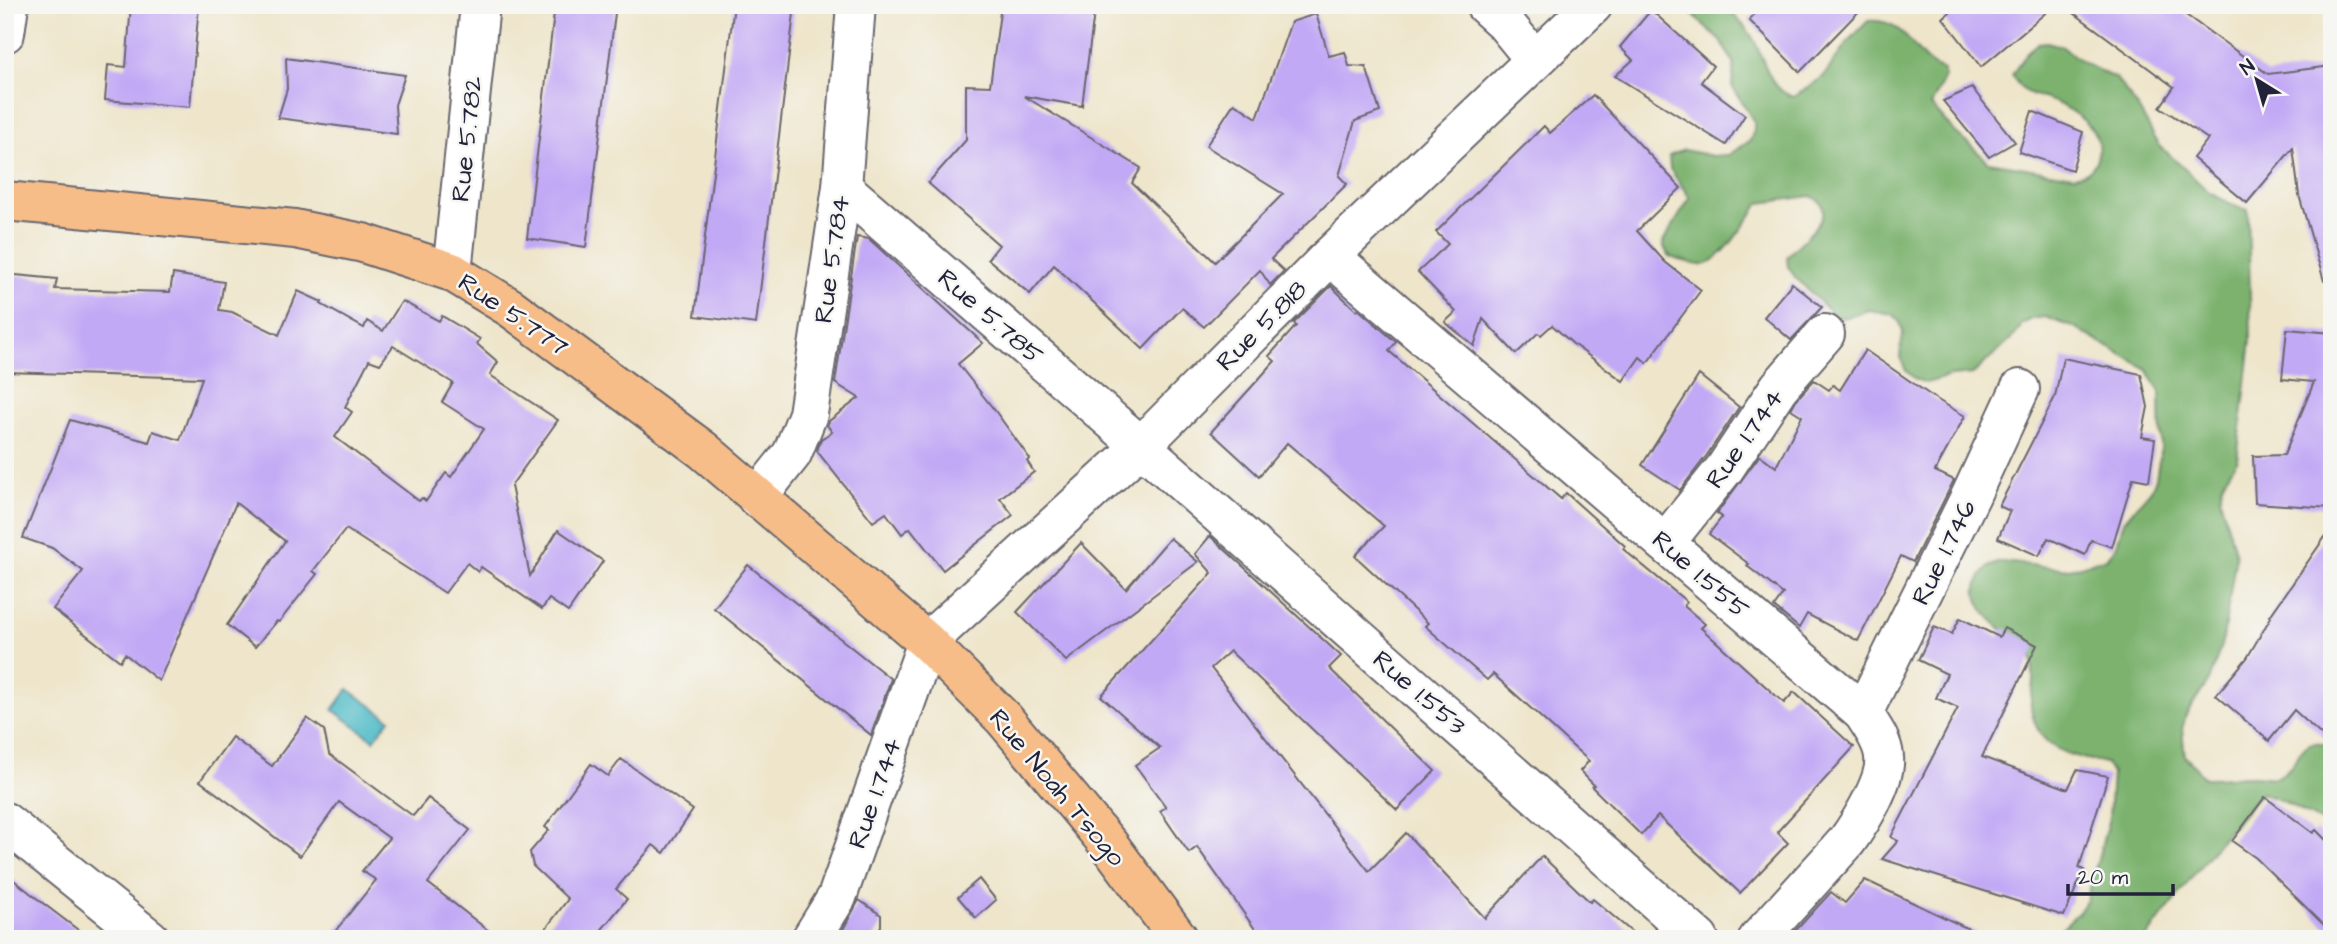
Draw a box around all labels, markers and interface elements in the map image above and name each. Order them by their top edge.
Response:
north arrow [2222,46,2292,116]
text: N [2235,53,2261,82]
street label: Rue 5.782 [443,74,491,204]
street label: Rue 5.784 [805,193,859,325]
street label: Rue 5.785 [930,261,1051,373]
street label: Rue 5.777 [451,265,576,365]
street label: Rue 5.818 [1208,272,1315,379]
street label: Rue 1.744 [1697,381,1793,496]
street label: Rue 1.746 [1903,494,1985,611]
street label: Rue 1.555 [1644,522,1757,627]
street label: Rue 1.553 [1365,642,1474,743]
street label: Rue Noah Tsogo [979,701,1134,876]
street label: Rue 1.744 [839,733,911,853]
scale bar [2068,853,2172,897]
text: 20 m [2078,863,2129,892]

